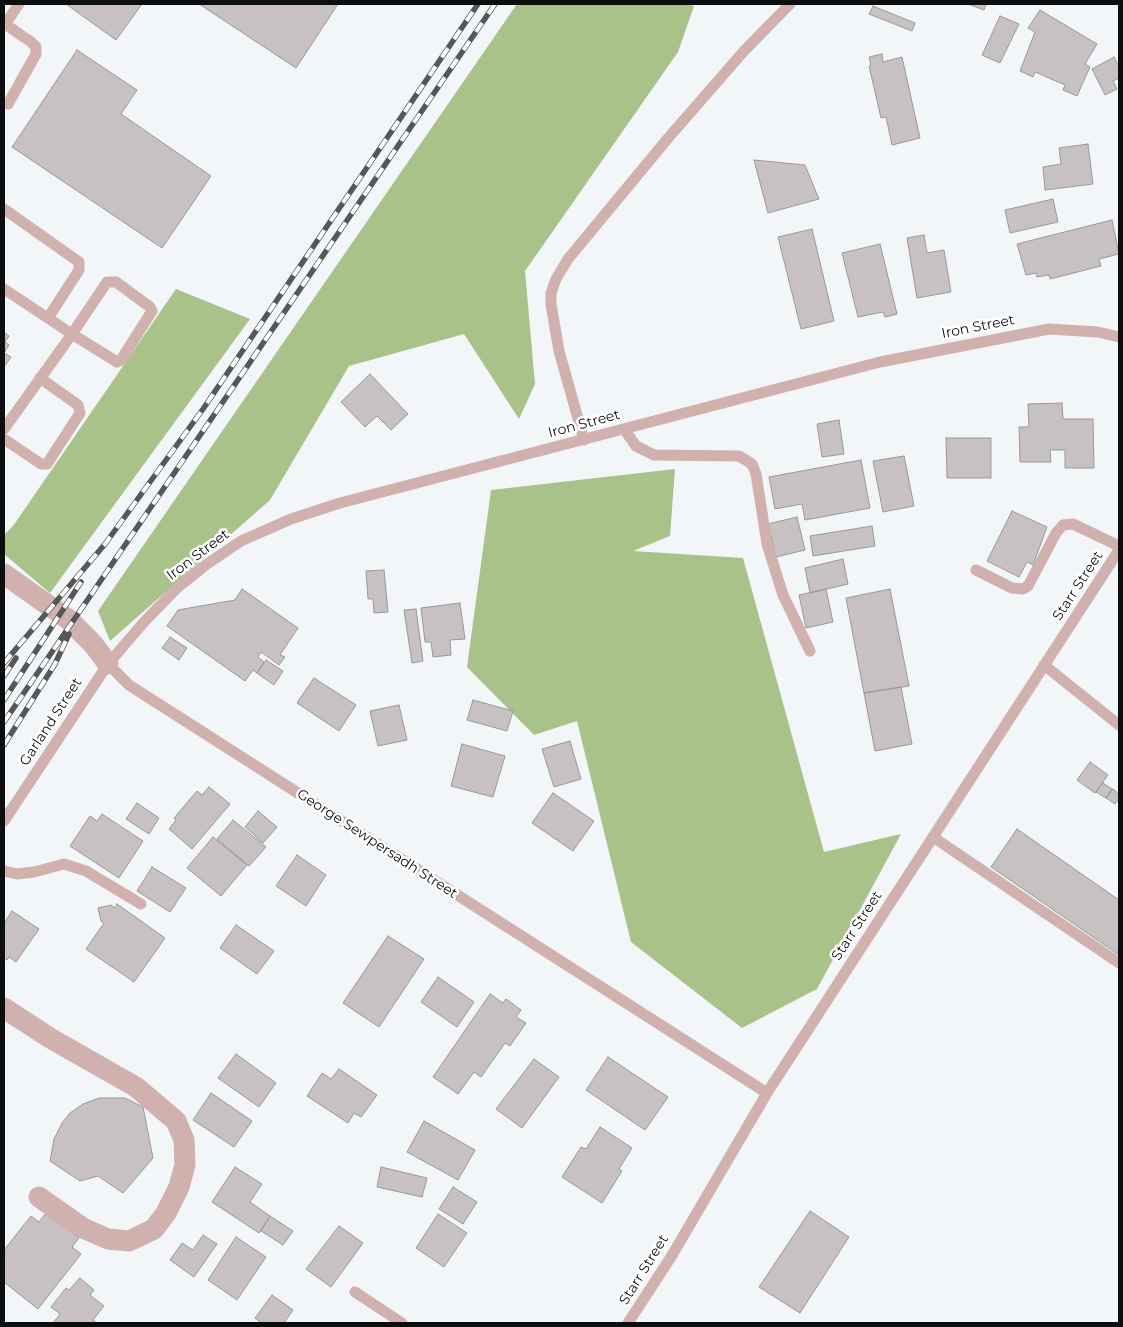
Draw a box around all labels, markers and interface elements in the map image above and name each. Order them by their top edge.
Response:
street label: Iron Street [940,312,1016,342]
street label: Iron Street [546,406,622,442]
street label: Iron Street [163,526,233,584]
street label: Starr Street [1049,548,1107,624]
street label: Garland Street [16,675,86,769]
street label: George Sewpersadh Street [294,786,460,902]
street label: Starr Street [828,888,886,964]
street label: Starr Street [616,1232,672,1308]

